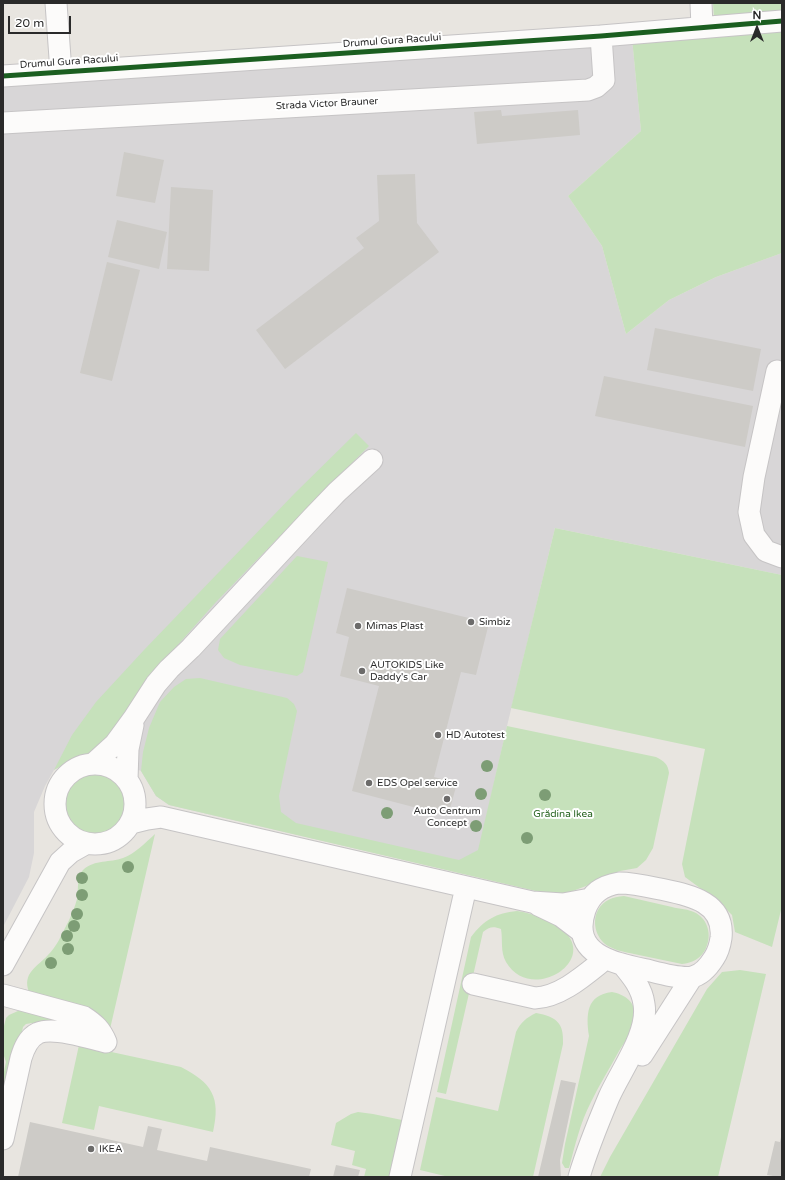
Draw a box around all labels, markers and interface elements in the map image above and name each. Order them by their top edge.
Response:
scale bar [10,8,73,34]
north arrow [737,8,777,48]
text: N [753,9,761,22]
text: 20 m [15,16,44,30]
street label: Drumul Gura Racului [342,32,442,50]
street label: Drumul Gura Racului [19,53,119,71]
street label: Strada Victor Brauner [275,95,379,113]
place label: Simbiz [479,616,511,628]
marker: Simbiz [466,617,476,627]
place label: Mimas Plast [366,620,424,632]
marker: Mimas Plast [353,621,363,631]
place label: AUTOKIDS Like Daddy's Car [370,659,444,682]
marker: AUTOKIDS Like Daddy's Car [357,666,367,676]
place label: HD Autotest [446,729,505,741]
marker: HD Autotest [433,730,443,740]
place label: EDS Opel service [377,777,458,789]
marker: EDS Opel service [364,778,374,788]
marker: Auto Centrum Concept [442,794,452,804]
place label: Auto Centrum Concept [413,805,481,828]
park label: Grădina Ikea [533,808,593,820]
place label: IKEA [99,1143,122,1155]
marker: IKEA [86,1144,96,1154]

